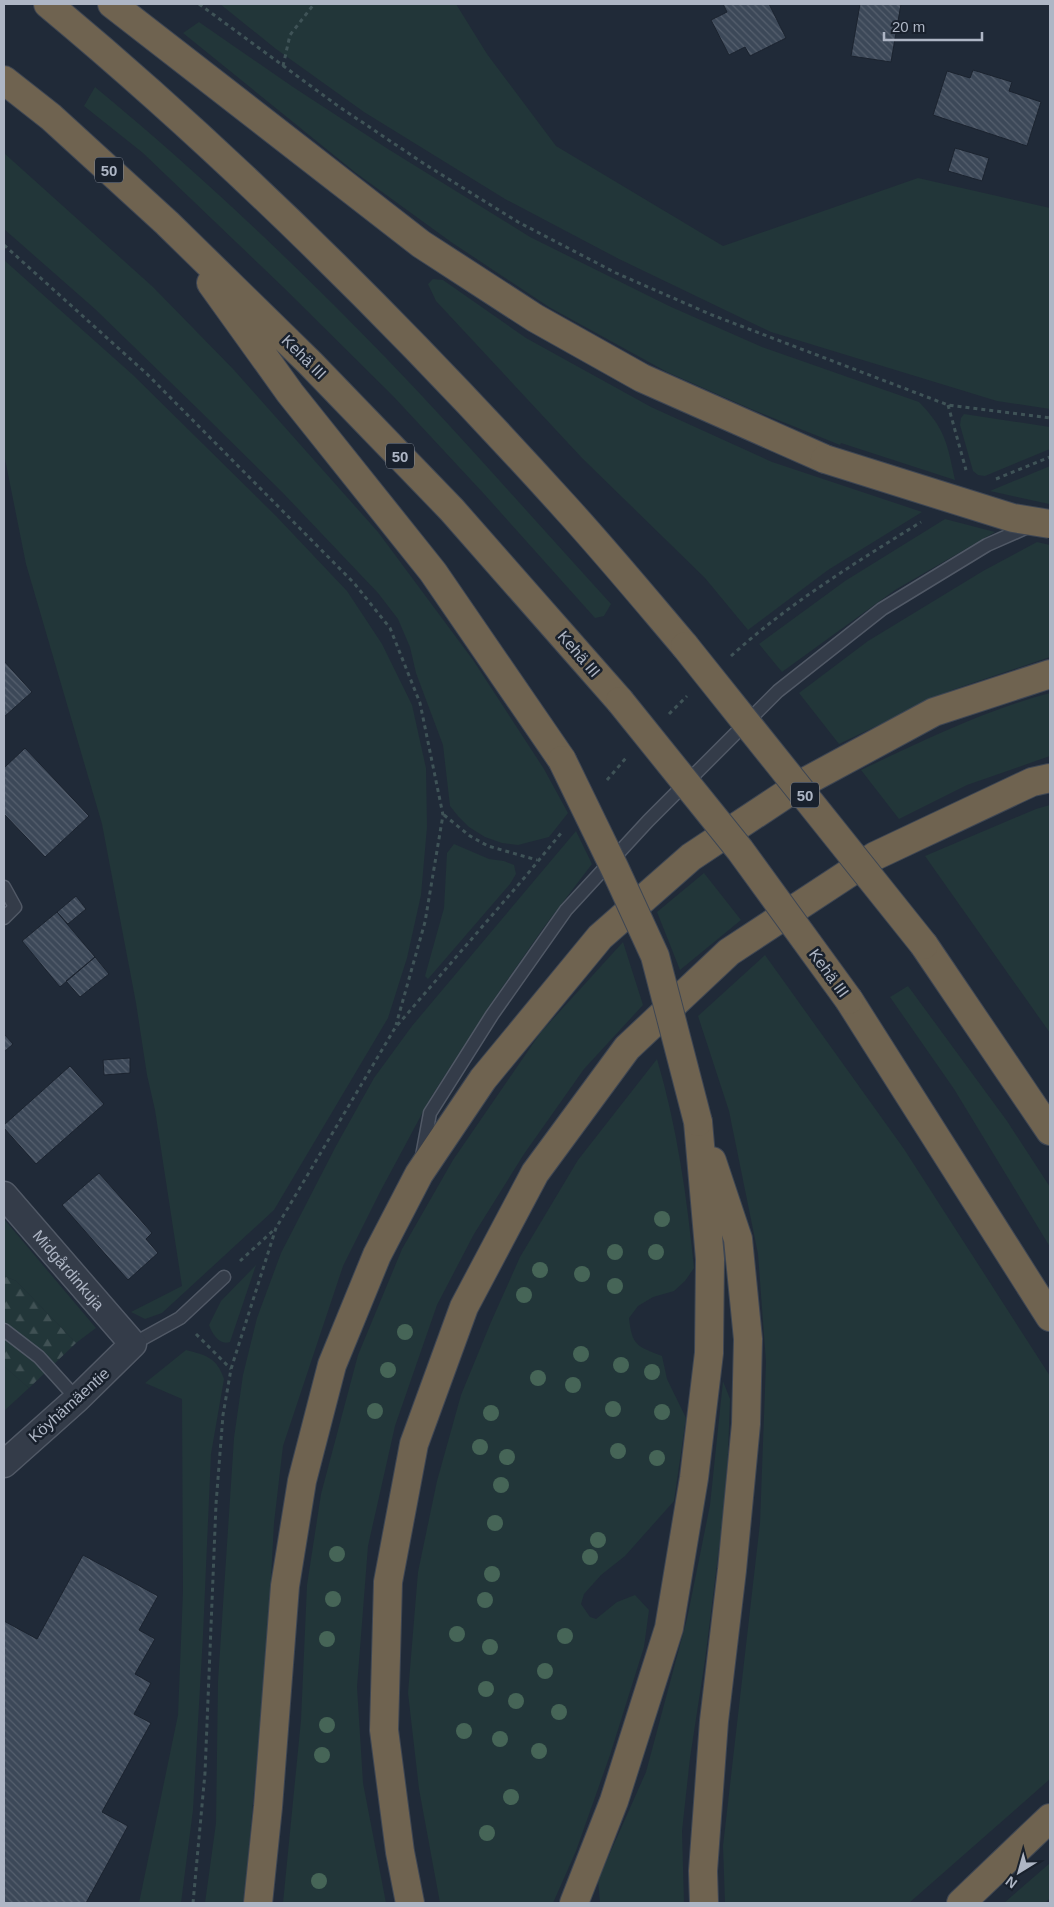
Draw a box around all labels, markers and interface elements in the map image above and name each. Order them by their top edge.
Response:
scale bar [884,10,982,42]
text: 20 m [892,18,925,35]
road number: 50 [95,158,123,182]
street label: Kehä III [278,331,330,383]
road number: 50 [386,444,414,468]
street label: Kehä III [554,628,604,680]
road number: 50 [791,782,819,808]
street label: Kehä III [806,946,852,1000]
street label: Midgårdinkuja [30,1227,108,1313]
street label: Köyhämäentie [25,1364,113,1446]
north arrow [994,1847,1044,1897]
text: N [1002,1873,1020,1892]

